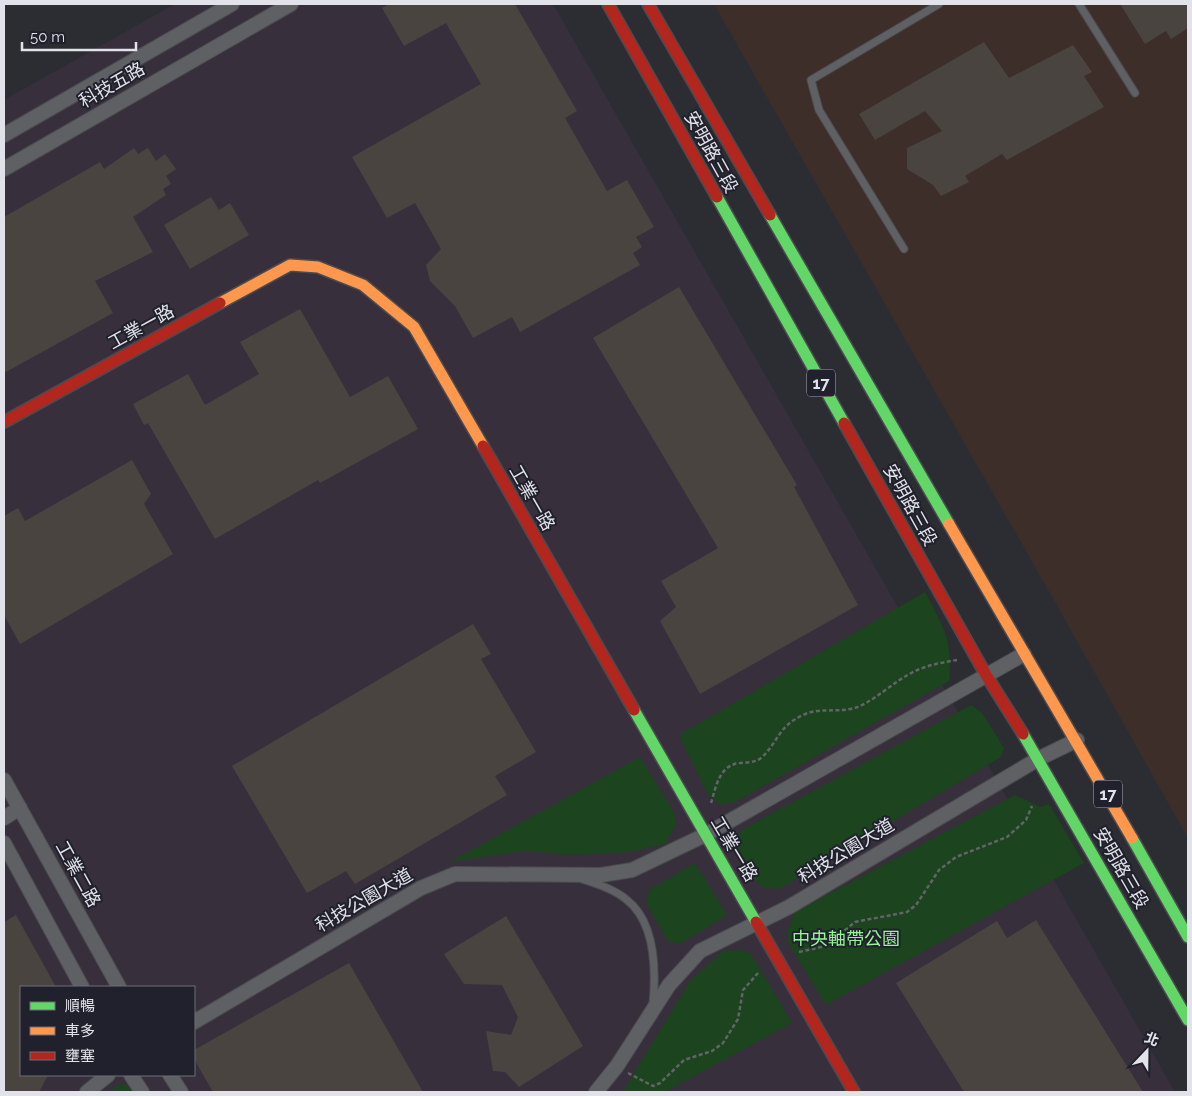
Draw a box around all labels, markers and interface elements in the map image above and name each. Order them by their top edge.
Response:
scale bar [22,20,136,52]
text: 50 m [30,28,65,46]
street label: 科技五路 [75,57,148,112]
street label: 安明路三段 [680,107,742,196]
street label: 工業一路 [104,300,177,353]
road number: 17 [807,369,835,396]
street label: 安明路三段 [879,460,941,549]
street label: 工業一路 [505,461,560,534]
road number: 17 [1094,781,1122,808]
street label: 工業一路 [707,812,762,885]
street label: 科技公園大道 [794,814,897,887]
street label: 安明路三段 [1090,824,1153,912]
street label: 工業二路 [52,837,105,910]
street label: 科技公園大道 [312,863,416,936]
park label: 中央軸帶公園 [792,928,900,949]
legend [20,986,195,1076]
text: 順暢 [65,997,95,1015]
text: 車多 [65,1022,95,1040]
north arrow [1122,1026,1172,1076]
text: 北 [1142,1029,1161,1049]
text: 壅塞 [65,1047,95,1065]

